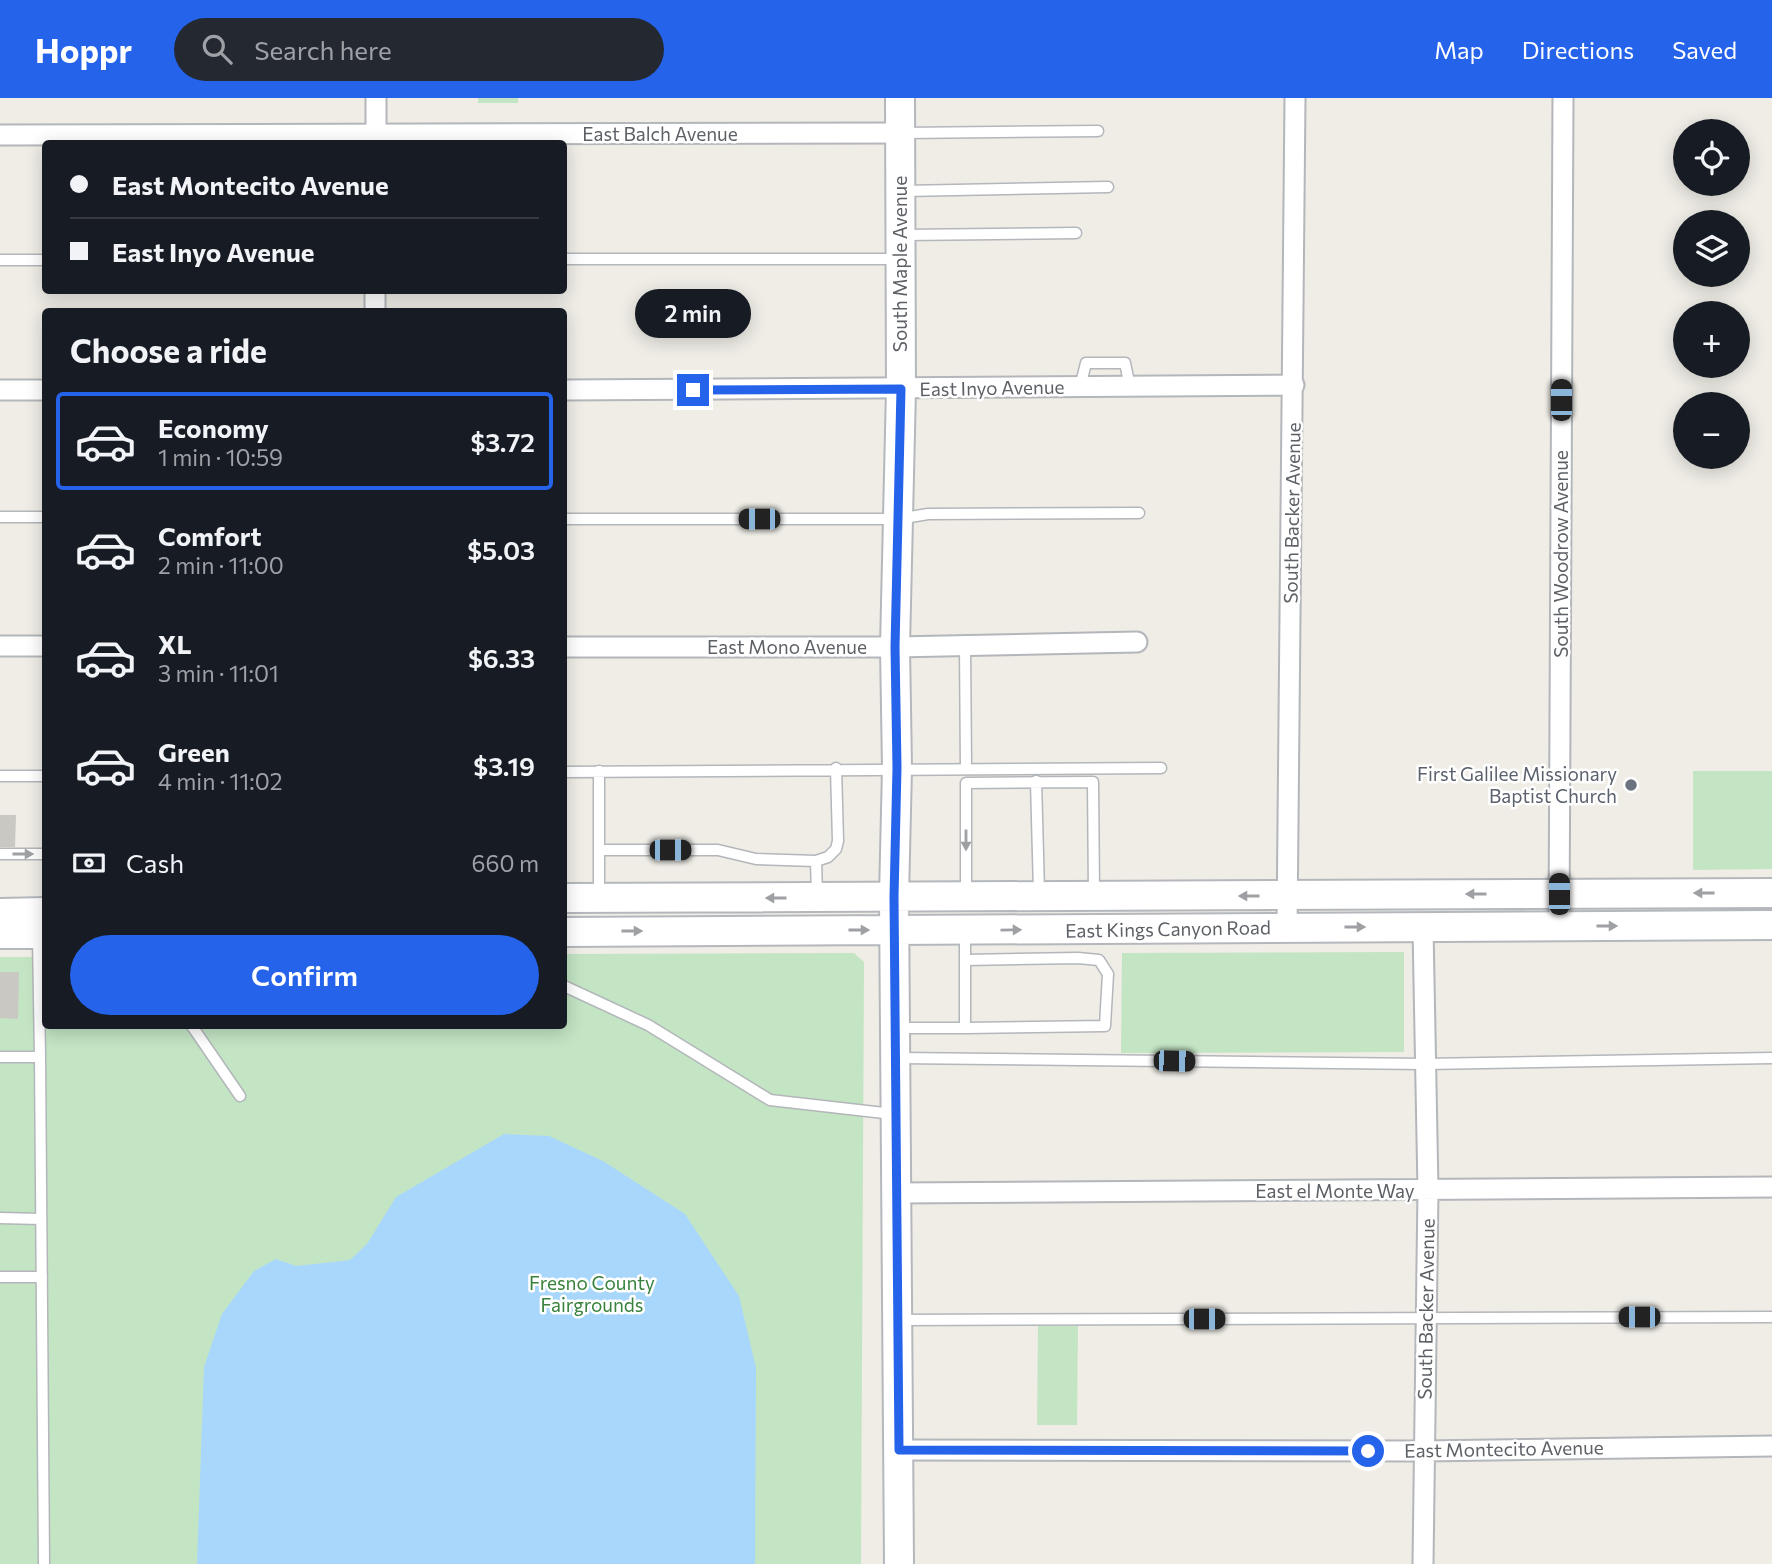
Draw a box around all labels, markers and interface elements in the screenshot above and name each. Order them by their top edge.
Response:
search box [174,18,664,81]
text: Hoppr [35,29,132,70]
icon: search [198,30,236,68]
text: Search here [254,34,392,65]
text: Map [1434,35,1484,64]
text: Directions [1522,35,1634,64]
text: Saved [1672,35,1737,64]
map controls [1673,119,1750,469]
button: locate [1673,119,1750,196]
street label: East Balch Avenue [582,122,738,145]
text: East Montecito Avenue [112,169,389,200]
street label: South Maple Avenue [888,176,911,352]
button: layers [1673,210,1750,287]
text: East Inyo Avenue [112,236,314,267]
callout: 2 min [635,288,751,338]
text: 2 min [665,299,721,327]
button: + [1673,301,1750,378]
text: Choose a ride [70,330,267,370]
route end [677,374,709,406]
street label: East Inyo Avenue [919,375,1065,400]
car [1551,379,1572,421]
button: − [1673,392,1750,469]
icon: car [74,410,137,473]
text: Economy [158,412,269,443]
street label: South Backer Avenue [1278,422,1305,604]
text: $3.72 [470,426,535,457]
text: 1 min · 10:59 [158,443,283,471]
street label: South Woodrow Avenue [1549,450,1572,658]
car [739,509,781,530]
icon: car [74,518,137,581]
text: Comfort [158,520,261,551]
text: $5.03 [467,534,535,565]
text: 2 min · 11:00 [158,551,284,579]
icon: car [74,626,137,689]
text: XL [158,628,192,659]
street label: East Mono Avenue [707,635,867,658]
text: $6.33 [468,642,535,673]
text: 3 min · 11:01 [158,659,279,687]
icon: car [74,734,137,797]
text: Green [158,736,230,767]
text: $3.19 [473,750,535,781]
place label: First Galilee Missionary Baptist Church [1417,762,1617,807]
text: 4 min · 11:02 [158,767,282,795]
marker: First Galilee Missionary Baptist Church [1623,777,1639,793]
one-way arrow [960,829,972,851]
car [650,840,692,861]
icon: cash [70,844,108,882]
text: Cash [126,847,184,878]
one-way arrow [12,848,34,860]
text: 660 m [472,849,539,877]
car [1549,873,1570,915]
one-way arrow [1693,887,1715,899]
one-way arrow [1465,888,1487,900]
one-way arrow [1238,890,1260,902]
one-way arrow [765,892,787,904]
street label: East Kings Canyon Road [1065,915,1271,942]
one-way arrow [1597,920,1619,932]
one-way arrow [1345,921,1367,933]
one-way arrow [848,924,870,936]
one-way arrow [1000,924,1022,936]
one-way arrow [621,926,643,937]
button: Confirm [70,935,539,1015]
car [1153,1050,1196,1072]
street label: East el Monte Way [1255,1179,1415,1202]
street label: South Backer Avenue [1412,1218,1439,1400]
park label: Fresno County Fairgrounds [529,1271,655,1316]
car [1619,1307,1661,1328]
car [1184,1309,1226,1330]
route start [1352,1435,1384,1467]
street label: East Montecito Avenue [1404,1435,1604,1462]

